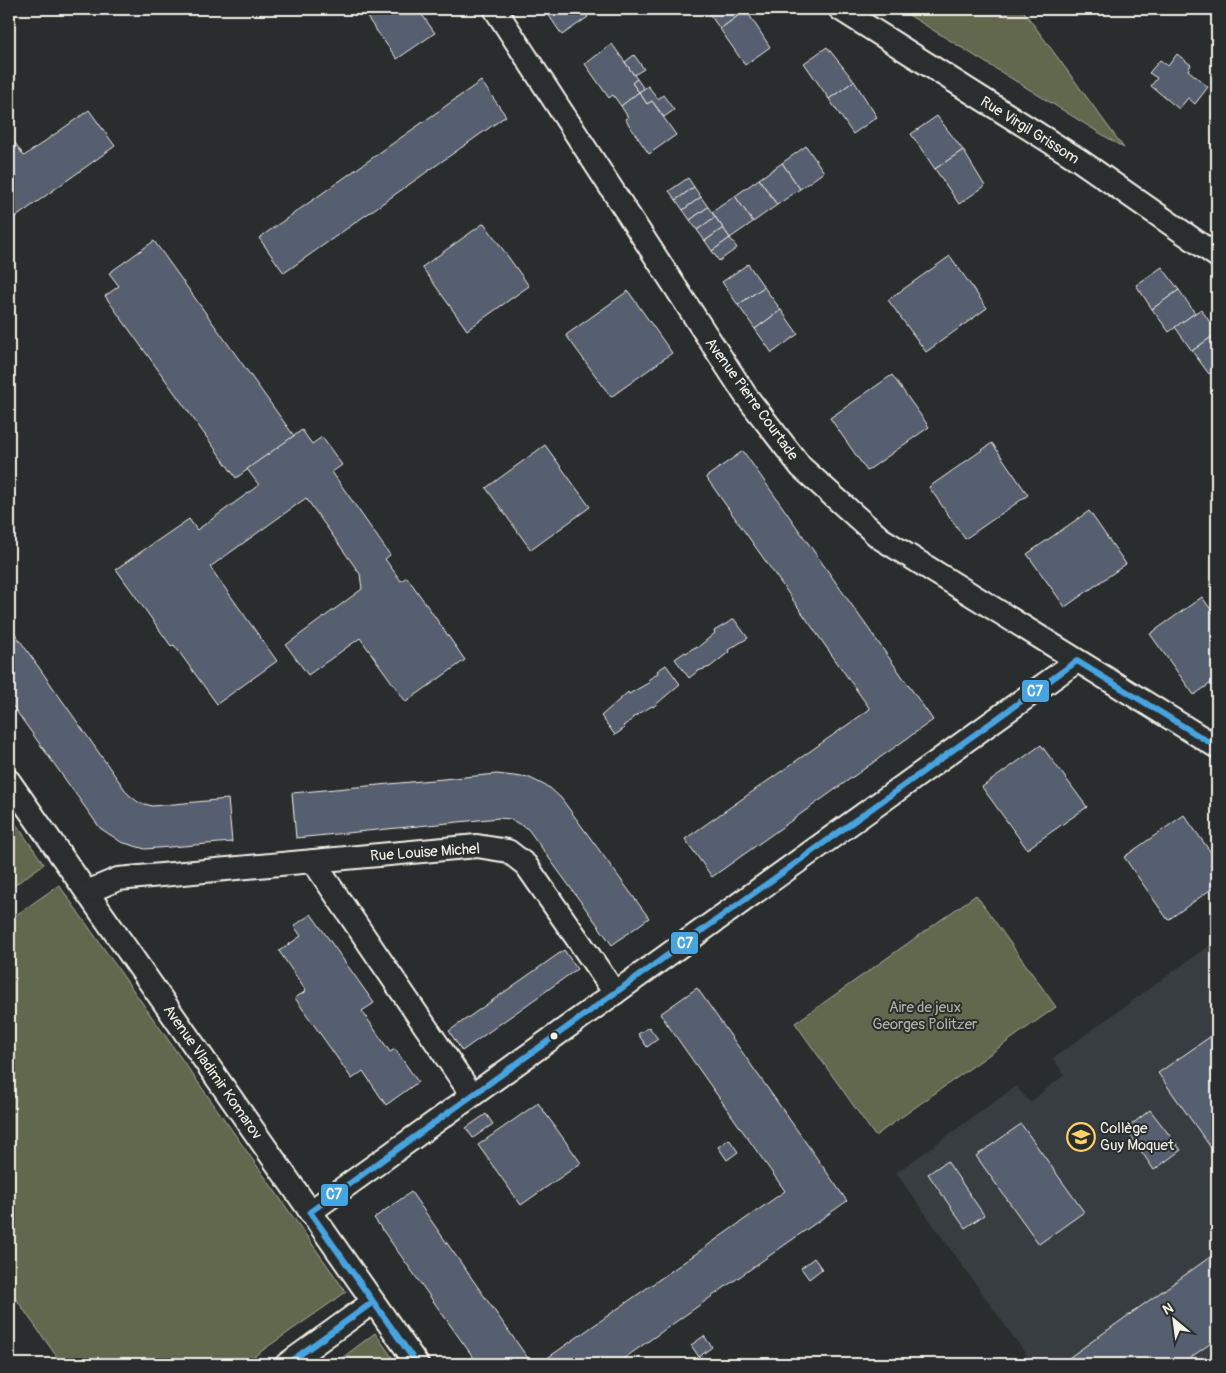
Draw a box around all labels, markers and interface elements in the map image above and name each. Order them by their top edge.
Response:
street label: Rue Virgil Grissom [977,92,1083,168]
street label: Avenue Pierre Courtade [701,334,803,465]
line badge: C7 [1021,679,1050,703]
text: C7 [1027,683,1044,700]
street label: Rue Louise Michel [369,839,481,866]
line badge: C7 [670,931,699,955]
text: C7 [677,935,694,952]
park label: Aire de jeux Georges Politzer [873,998,978,1034]
street label: Avenue Vladimir Komarov [159,1001,266,1143]
unlabelled marker [549,1031,559,1041]
place label: Collège Guy Moquet [1100,1119,1175,1155]
school or university icon: Collège Guy Moquet [1066,1122,1096,1152]
line badge: C7 [320,1183,349,1207]
text: C7 [326,1186,343,1203]
north arrow [1148,1296,1198,1346]
text: N [1160,1299,1176,1319]

